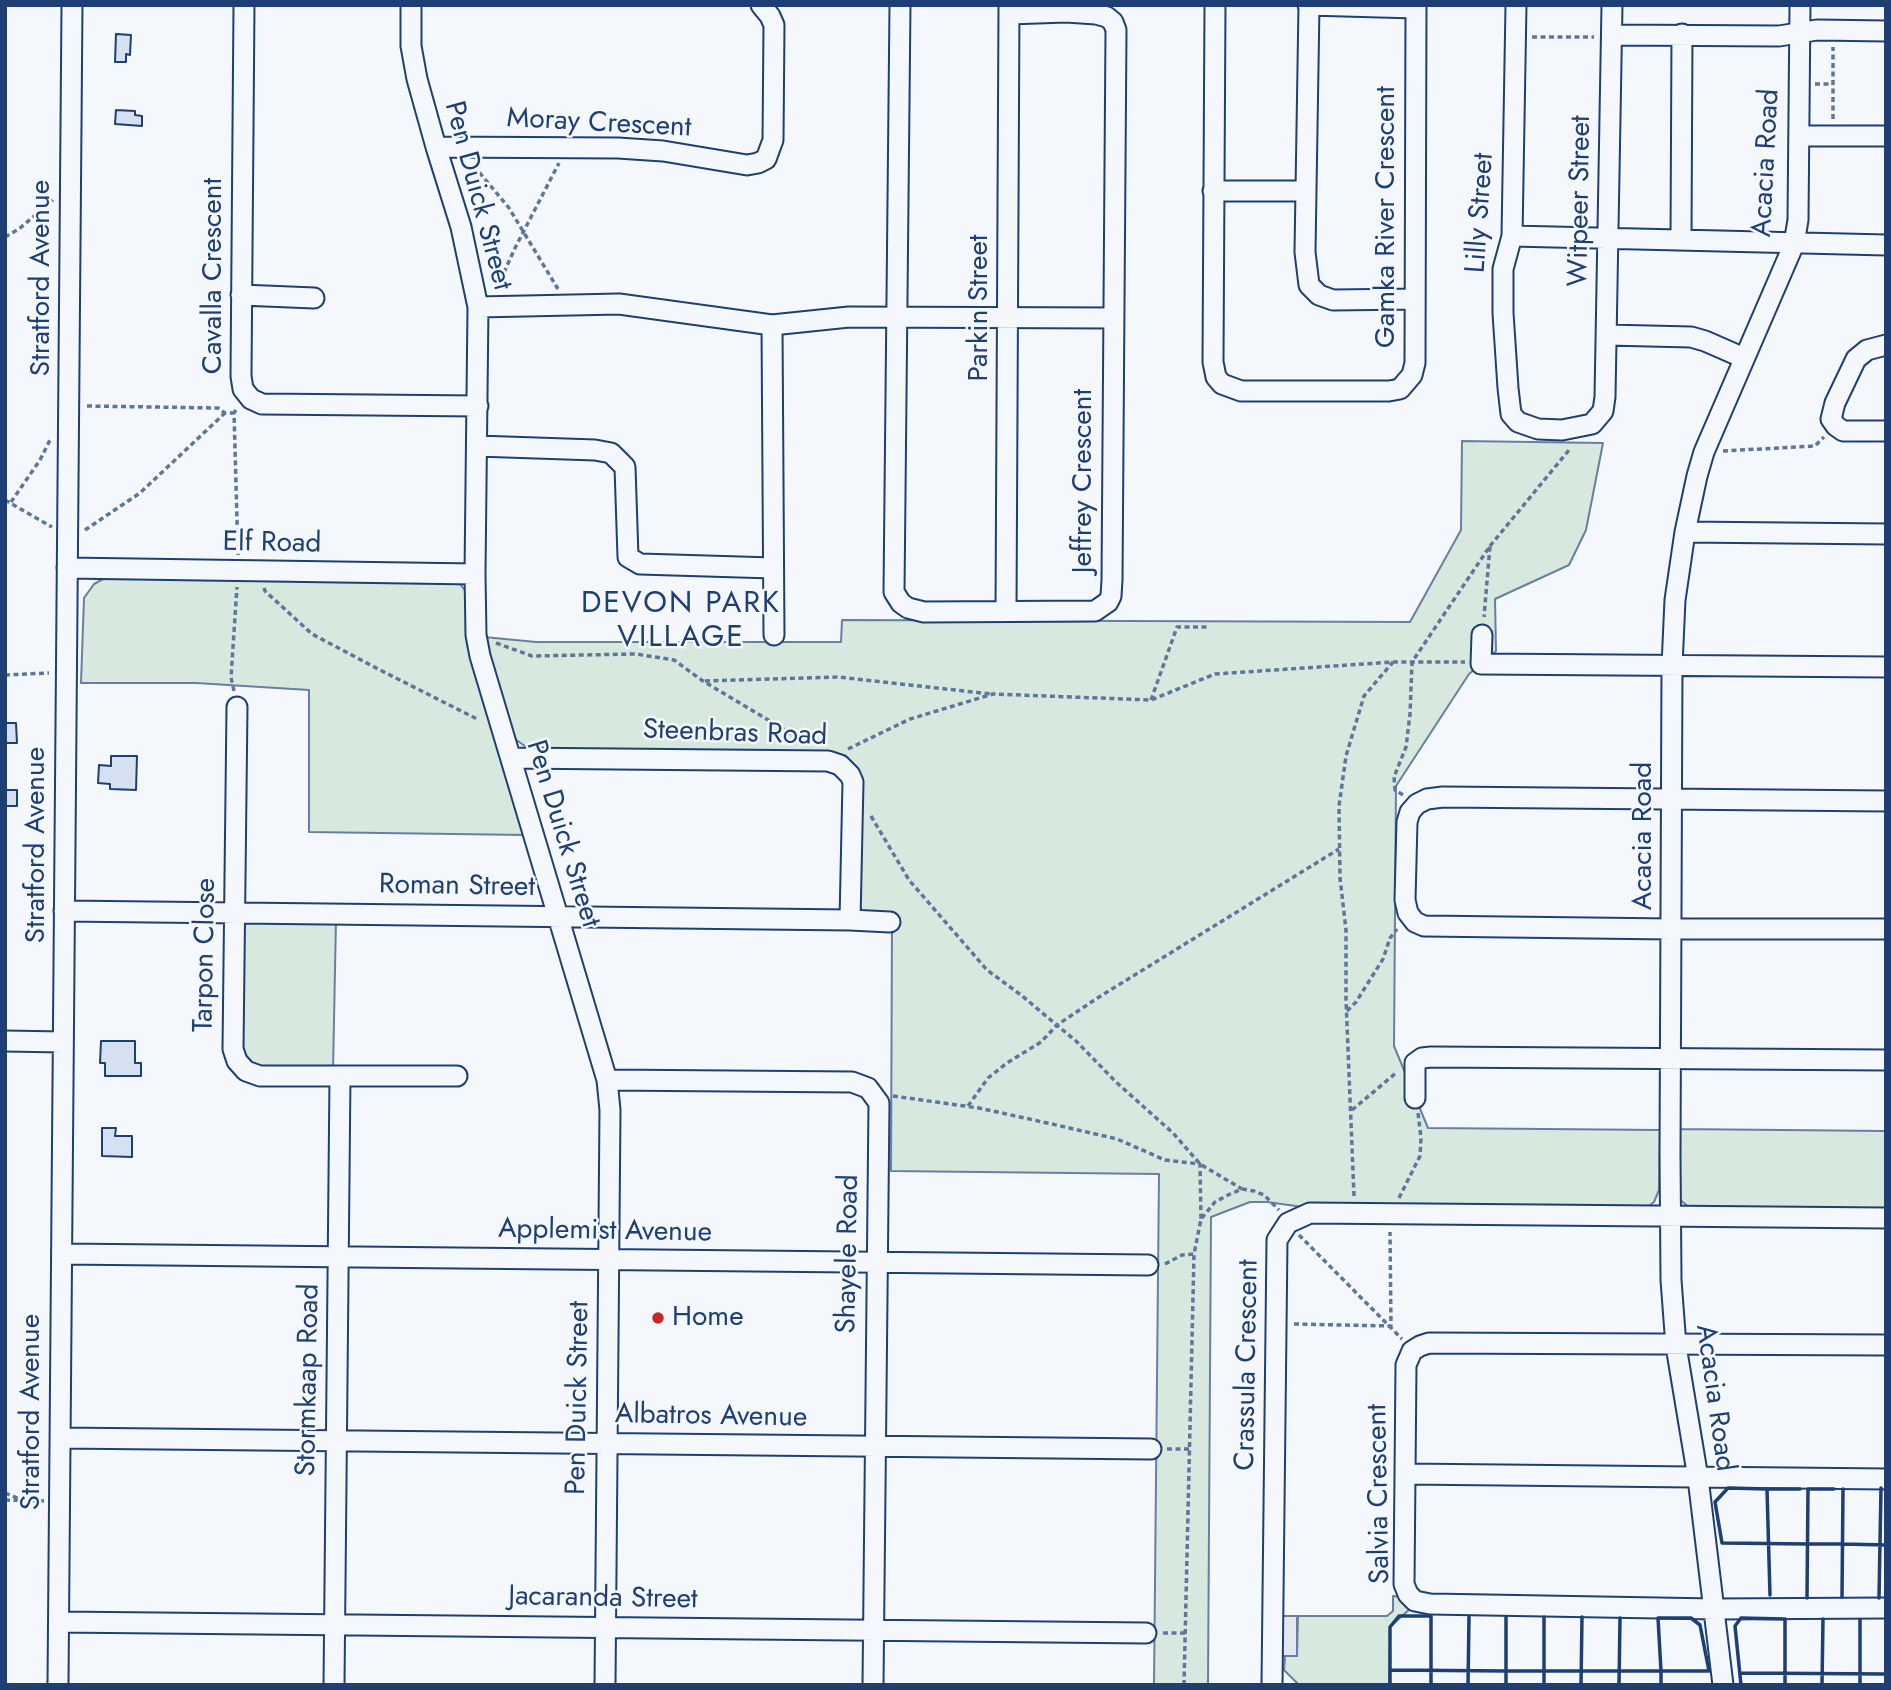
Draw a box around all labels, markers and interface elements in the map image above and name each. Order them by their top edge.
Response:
street label: Gamka River Crescent [1370,86,1404,348]
street label: Acacia Road [1746,88,1788,238]
street label: Pen Duick Street [436,98,518,294]
street label: Moray Crescent [506,102,692,146]
street label: Witpeer Street [1563,115,1599,287]
street label: Lilly Street [1460,152,1502,274]
street label: Cavalla Crescent [197,178,231,374]
street label: Stratford Avenue [25,180,59,376]
street label: Parkin Street [963,234,997,382]
street label: Jeffrey Crescent [1067,389,1101,573]
street label: Elf Road [222,526,322,562]
district label: DEVON PARK VILLAGE [582,587,780,658]
street label: Steenbras Road [642,714,828,754]
street label: Pen Duick Street [518,736,606,932]
street label: Stratford Avenue [20,747,54,943]
street label: Acacia Road [1627,762,1661,910]
street label: Roman Street [379,869,535,905]
street label: Tarpon Close [188,878,224,1032]
street label: Shayele Road [831,1174,867,1334]
street label: Applemist Avenue [498,1213,712,1251]
street label: Crassula Crescent [1229,1259,1267,1471]
street label: Stormkaap Road [291,1283,327,1477]
street label: Pen Duick Street [561,1301,597,1495]
place label: Home [672,1301,744,1335]
marker: Home [650,1310,666,1326]
street label: Stratford Avenue [15,1314,49,1510]
street label: Acacia Road [1687,1322,1741,1474]
street label: Albatros Avenue [614,1399,808,1435]
street label: Salvia Crescent [1362,1404,1398,1584]
street label: Jacaranda Street [508,1581,698,1617]

